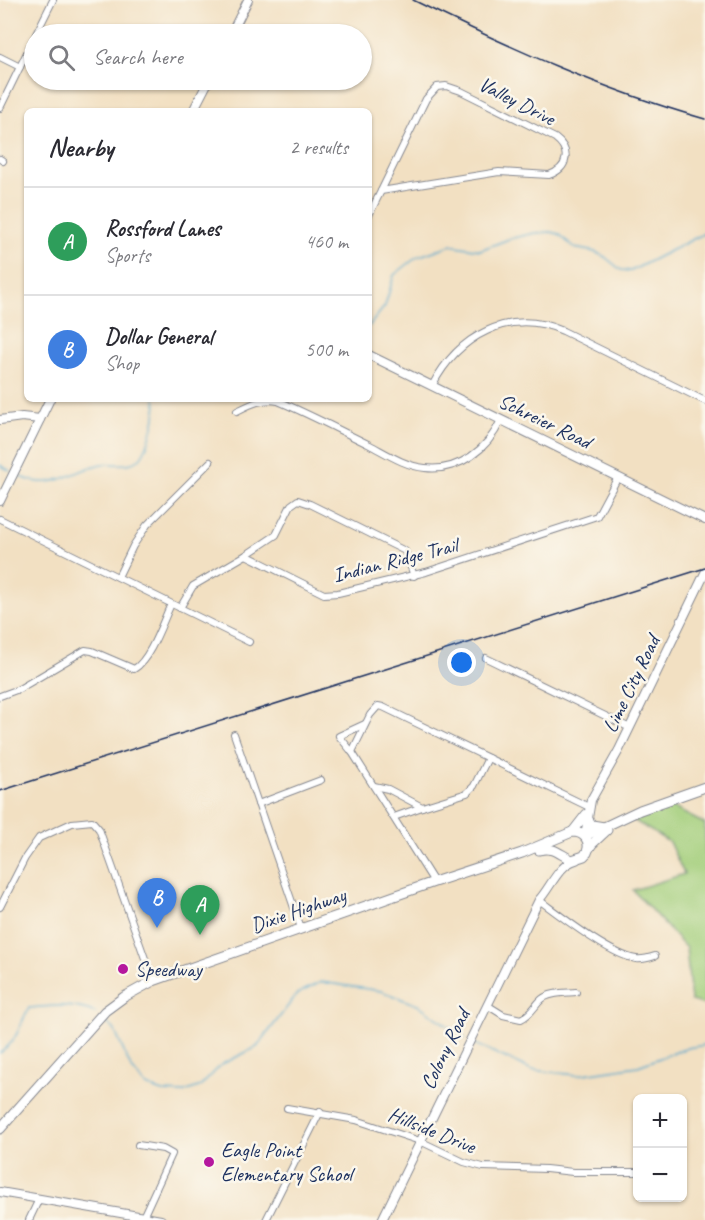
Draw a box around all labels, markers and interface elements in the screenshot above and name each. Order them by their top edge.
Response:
search box [24,24,372,90]
icon: search [45,41,78,74]
text: Search here [93,43,183,71]
street label: Valley Drive [474,71,561,132]
text: Nearby [48,131,113,164]
text: 2 results [289,135,348,160]
text: Rossford Lanes [105,215,221,243]
text: A [62,229,73,254]
text: 460 m [305,229,348,254]
text: Sports [105,243,150,268]
text: Dollar General [105,323,213,351]
text: B [62,337,73,362]
text: 500 m [305,337,348,362]
text: Shop [105,351,139,376]
street label: Schreier Road [494,387,599,456]
street label: Indian Ridge Trail [330,531,463,588]
street label: Lime City Road [596,628,667,737]
your location [447,648,476,677]
pin: B [138,878,176,928]
street label: Dixie Highway [247,881,351,938]
pin: A [180,886,220,935]
place label: Speedway [135,956,204,982]
marker: Speedway [116,962,130,976]
street label: Colony Road [414,1001,477,1093]
map controls [633,1094,687,1202]
button: + [633,1094,687,1148]
street label: Hillside Drive [385,1101,480,1160]
place label: Eagle Point Elementary School [221,1137,356,1187]
button: − [633,1148,687,1202]
marker: Eagle Point Elementary School [202,1155,216,1169]

